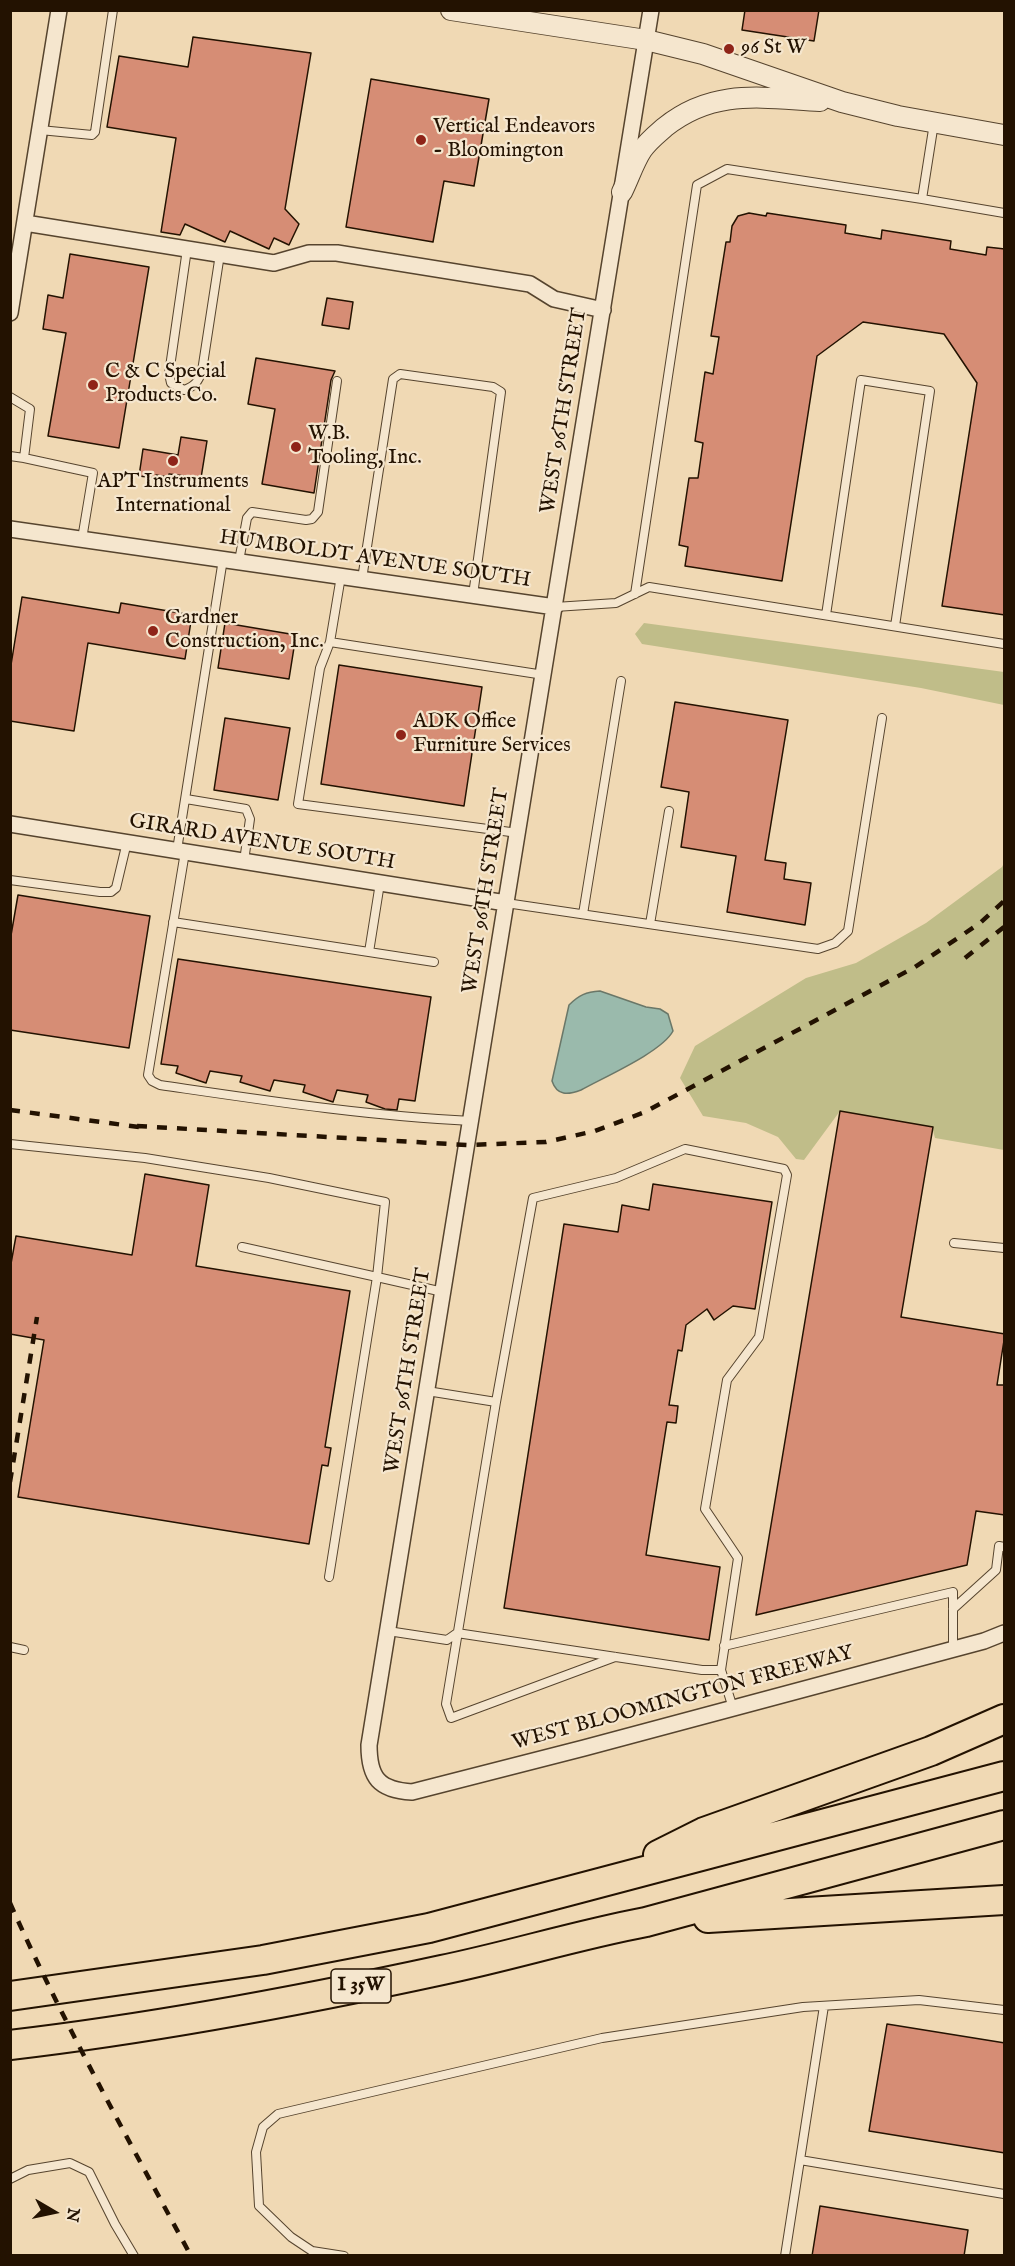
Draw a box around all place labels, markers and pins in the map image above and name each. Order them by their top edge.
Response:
place label: 96 St W [741,36,806,62]
marker: 96 St W [722,42,736,56]
place label: Vertical Endeavors - Bloomington [433,115,595,165]
marker: Vertical Endeavors - Bloomington [414,133,428,147]
place label: C & C Special Products Co. [105,360,226,410]
marker: C & C Special Products Co. [86,378,100,392]
place label: W.B. Tooling, Inc. [308,422,422,472]
marker: W.B. Tooling, Inc. [289,440,303,454]
marker: APT Instruments International [166,454,180,468]
place label: APT Instruments International [97,470,249,520]
place label: Gardner Construction, Inc. [165,606,324,656]
marker: Gardner Construction, Inc. [146,624,160,638]
place label: ADK Office Furniture Services [413,710,571,760]
marker: ADK Office Furniture Services [394,728,408,742]

